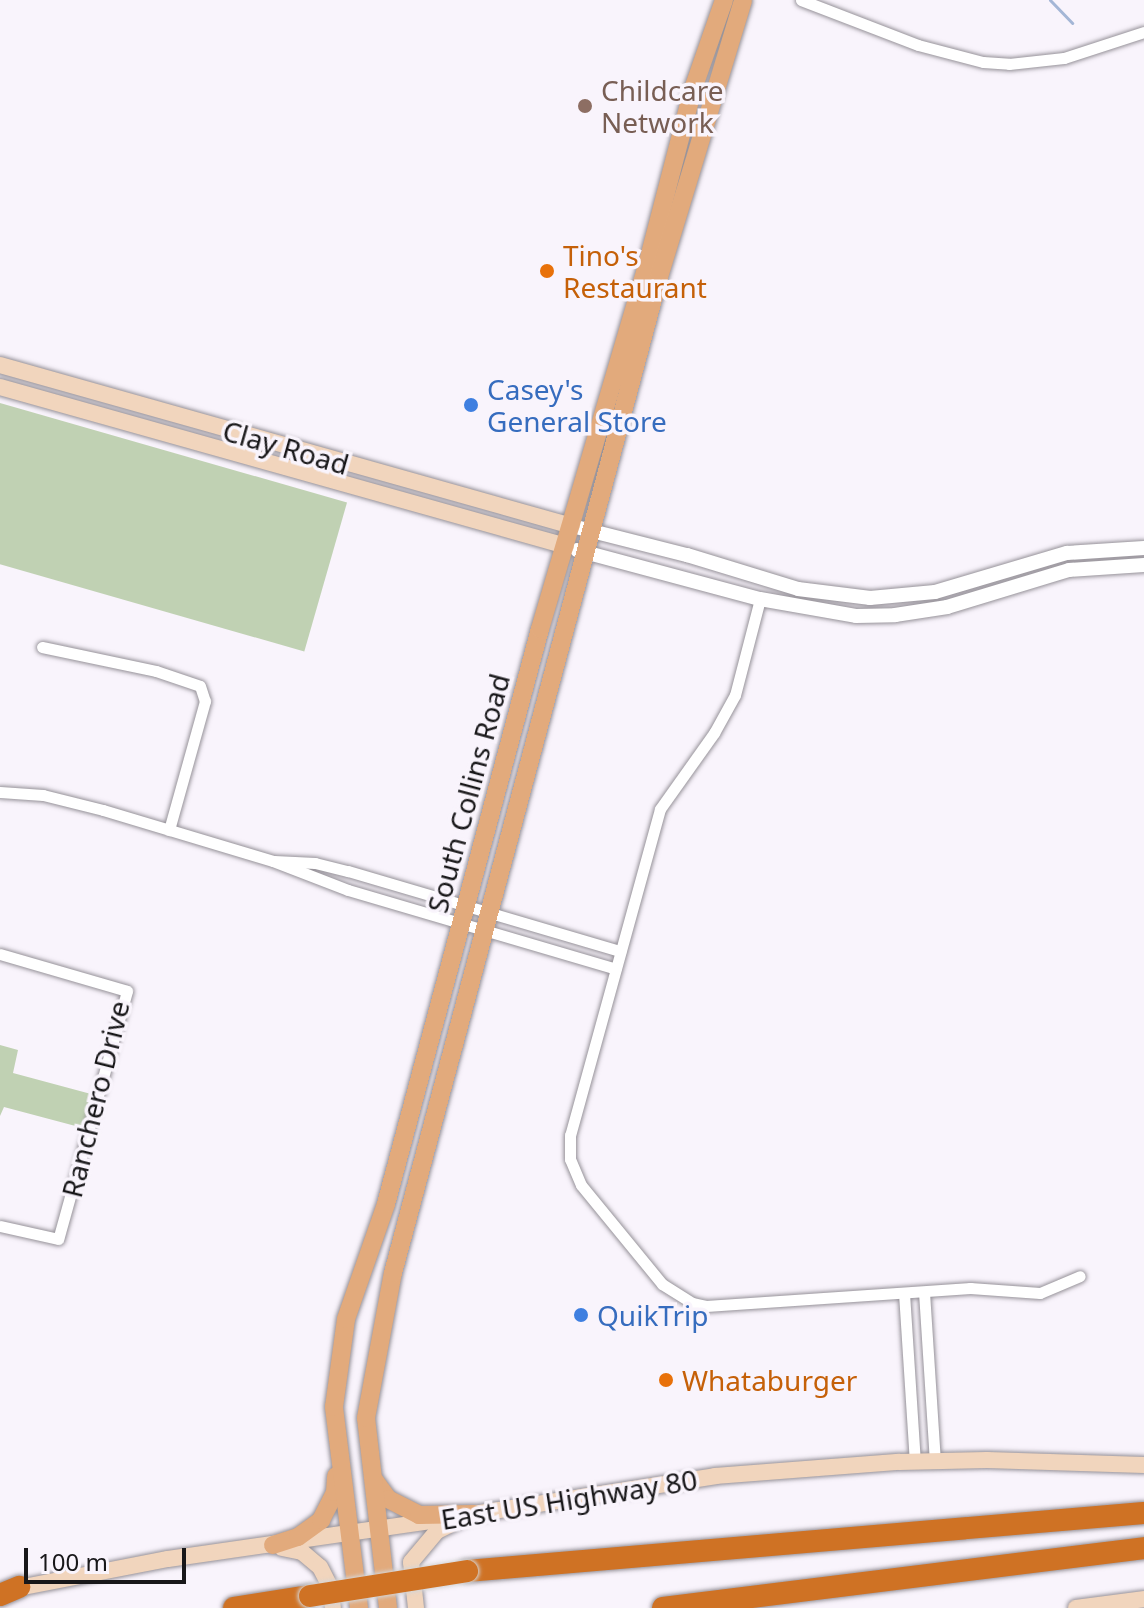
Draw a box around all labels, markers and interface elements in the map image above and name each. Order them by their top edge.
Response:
place label: Childcare Network [601,73,724,139]
marker: Childcare Network [576,97,594,115]
place label: Tino's Restaurant [563,238,707,304]
marker: Tino's Restaurant [538,262,556,280]
place label: Casey's General Store [487,372,667,438]
marker: Casey's General Store [462,396,480,414]
street label: Clay Road [219,413,353,481]
street label: South Collins Road [420,670,516,916]
street label: Ranchero Drive [54,997,136,1201]
place label: QuikTrip [597,1298,709,1332]
marker: QuikTrip [572,1306,590,1324]
place label: Whataburger [682,1363,857,1397]
marker: Whataburger [657,1371,675,1389]
street label: East US Highway 80 [438,1462,700,1536]
scale bar [28,1532,190,1582]
text: 100 m [38,1545,108,1578]

